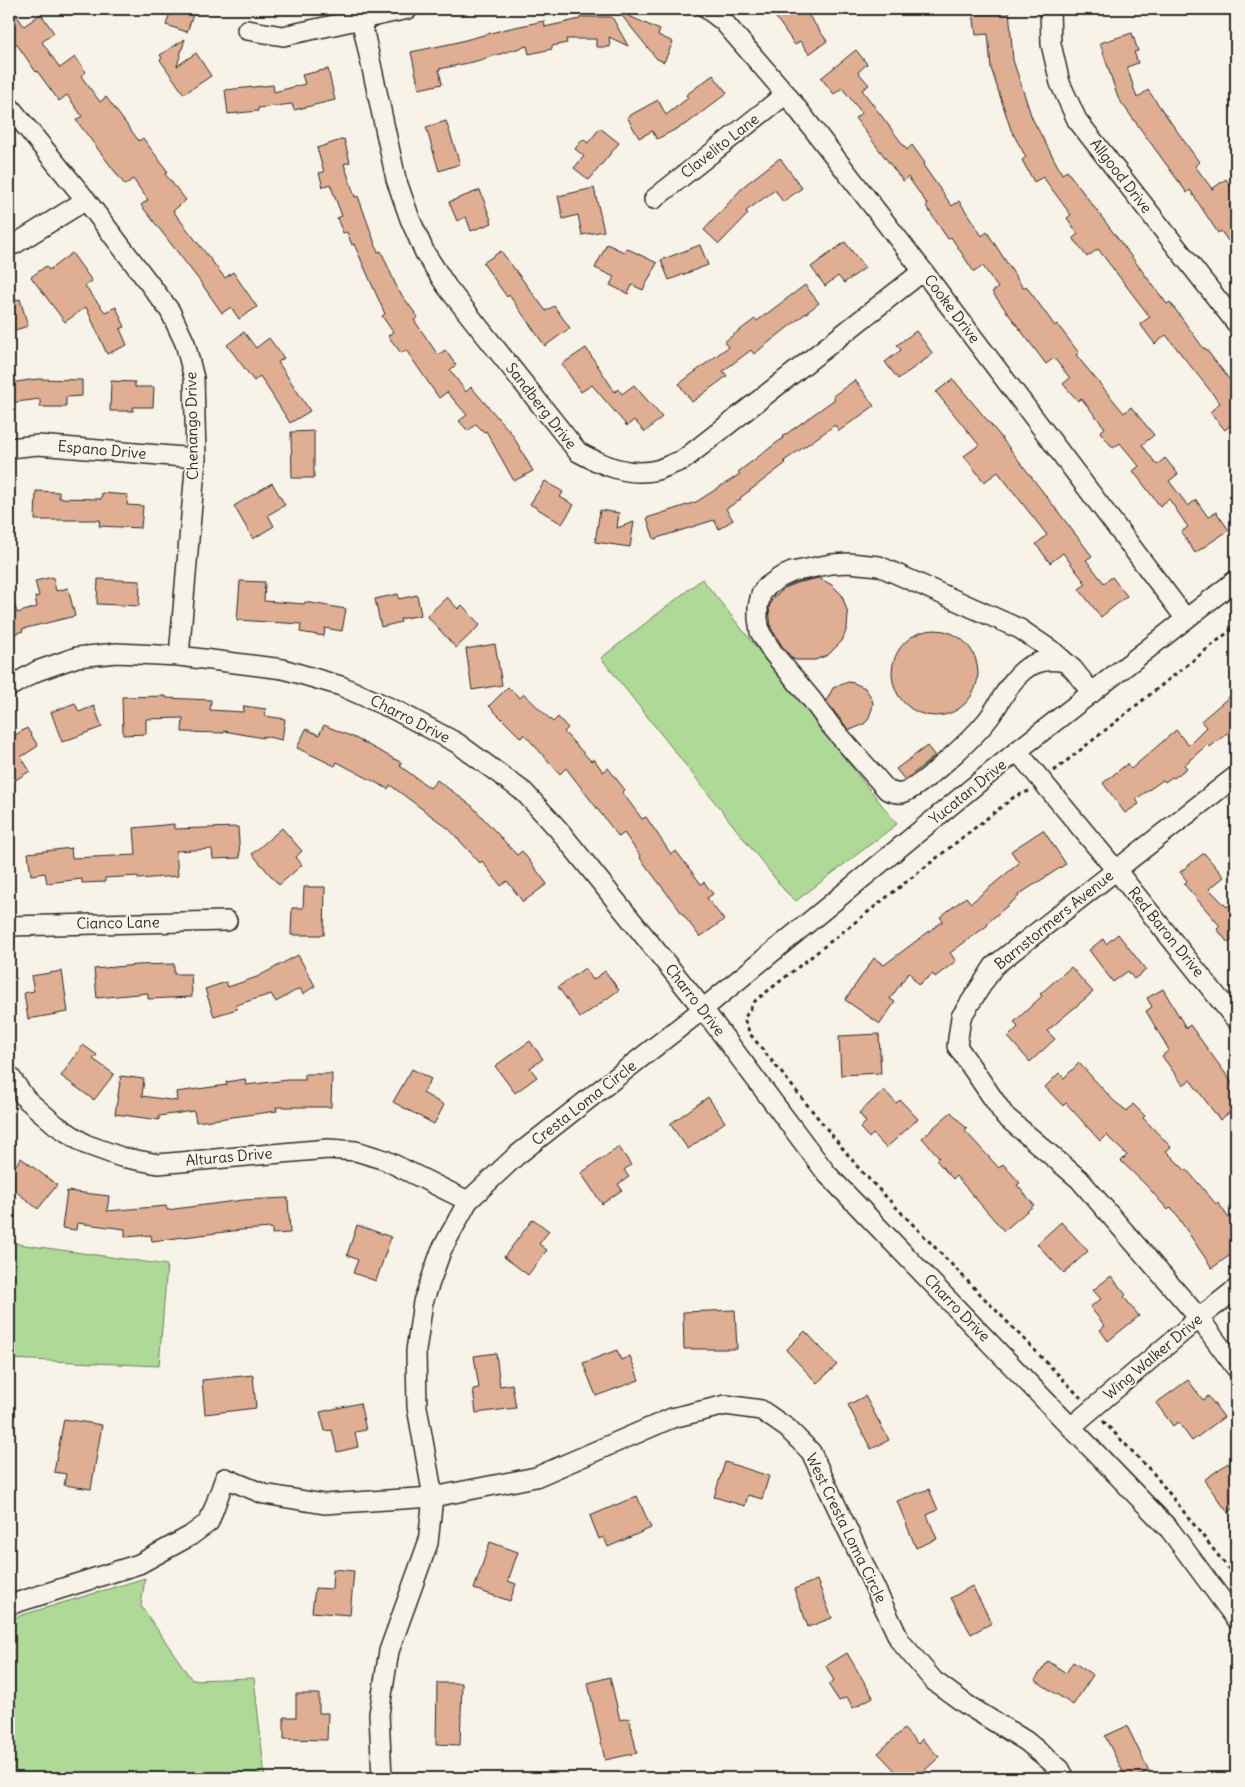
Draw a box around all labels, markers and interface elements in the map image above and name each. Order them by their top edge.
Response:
street label: Clavelito Lane [677,109,763,182]
street label: Allgood Drive [1086,135,1156,217]
street label: Cooke Drive [920,271,984,347]
street label: Sandberg Drive [502,359,581,453]
street label: Chenango Drive [181,372,202,480]
street label: Espano Drive [57,436,147,463]
street label: Charro Drive [367,690,453,747]
street label: Yucatan Drive [925,755,1010,828]
street label: Barnstormers Avenue [990,866,1117,973]
street label: Red Baron Drive [1124,883,1208,981]
street label: Cianco Lane [76,912,160,933]
street label: Charro Drive [661,960,730,1040]
street label: Cresta Loma Circle [528,1056,640,1149]
street label: Alturas Drive [185,1143,273,1170]
street label: Charro Drive [920,1270,994,1345]
street label: Wing Walker Drive [1099,1310,1206,1404]
street label: West Cresta Loma Circle [802,1450,891,1606]

